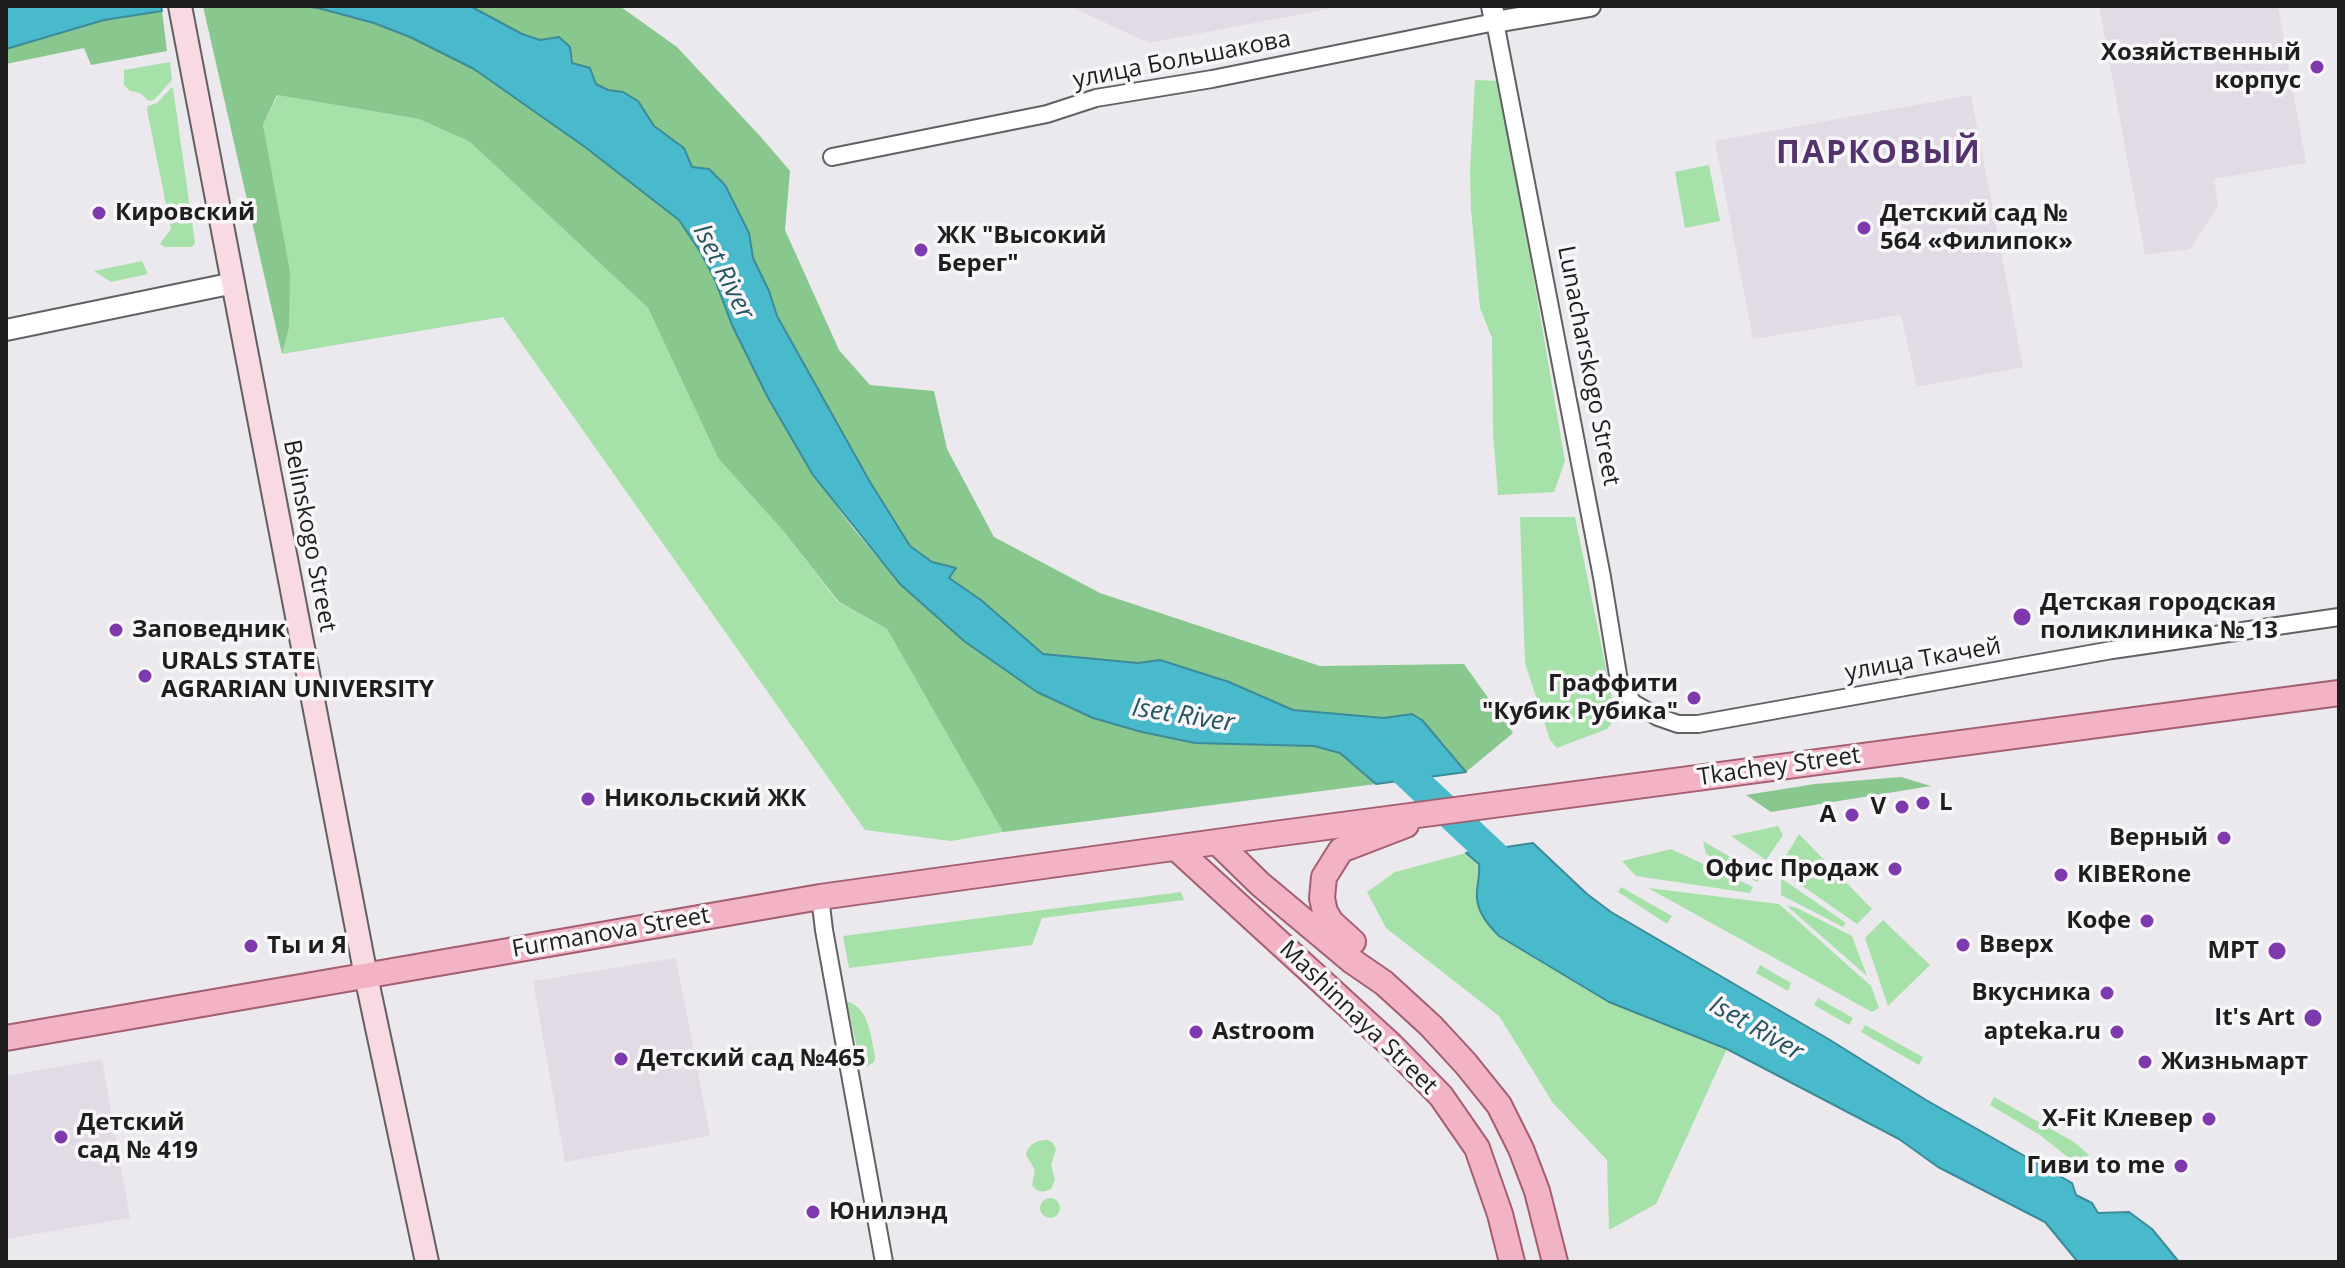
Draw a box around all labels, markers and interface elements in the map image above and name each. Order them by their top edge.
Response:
street label: улица Большакова [1071,25,1293,95]
place label: Хозяйственный корпус [2101,39,2301,95]
marker: Хозяйственный корпус [2308,58,2326,76]
district label: ПАРКОВЫЙ [1776,135,1982,173]
place label: Кировский [115,199,255,227]
place label: Детский сад № 564 «Филипок» [1880,200,2073,256]
marker: Кировский [90,204,108,222]
water label: Iset River [686,219,760,325]
marker: Детский сад № 564 «Филипок» [1855,219,1873,237]
place label: ЖК "Высокий Берег" [937,222,1106,278]
marker: ЖК "Высокий Берег" [912,241,930,259]
street label: Lunacharskogo Street [1551,244,1625,488]
street label: Belinskogo Street [276,438,342,634]
place label: Детская городская поликлиника № 13 [2040,589,2278,645]
marker: Детская городская поликлиника № 13 [2011,606,2033,628]
place label: Заповедник [132,616,286,644]
marker: Заповедник [107,621,125,639]
street label: улица Ткачей [1843,632,2003,688]
place label: URALS STATE AGRARIAN UNIVERSITY [161,648,434,704]
marker: URALS STATE AGRARIAN UNIVERSITY [136,667,154,685]
place label: Граффити "Кубик Рубика" [1482,670,1678,726]
marker: Граффити "Кубик Рубика" [1685,689,1703,707]
water label: Iset River [1130,693,1236,739]
street label: Tkachey Street [1696,741,1862,793]
place label: Никольский ЖК [604,785,806,813]
place label: L [1939,789,1953,817]
marker: Никольский ЖК [579,790,597,808]
place label: V [1870,793,1886,821]
marker: L [1914,794,1932,812]
marker: V [1893,798,1911,816]
place label: A [1819,801,1836,829]
marker: A [1843,806,1861,824]
place label: Верный [2109,824,2208,852]
marker: Верный [2215,829,2233,847]
place label: Офис Продаж [1705,855,1879,883]
marker: Офис Продаж [1886,860,1904,878]
place label: KIBERone [2077,861,2191,889]
marker: KIBERone [2052,866,2070,884]
street label: Furmanova Street [510,901,712,965]
place label: Кофе [2066,907,2131,935]
marker: Кофе [2138,912,2156,930]
place label: Вверх [1979,931,2053,959]
place label: Ты и Я [267,932,347,960]
street label: Mashinnaya Street [1273,935,1443,1101]
marker: Вверх [1954,936,1972,954]
marker: Ты и Я [242,937,260,955]
place label: МРТ [2207,937,2259,965]
marker: МРТ [2266,940,2288,962]
place label: Вкусника [1971,979,2091,1007]
marker: Вкусника [2098,984,2116,1002]
water label: Iset River [1704,990,1808,1068]
place label: It's Art [2214,1004,2295,1032]
marker: It's Art [2302,1007,2324,1029]
place label: Astroom [1212,1018,1315,1046]
place label: apteka.ru [1984,1018,2101,1046]
marker: Astroom [1187,1023,1205,1041]
marker: apteka.ru [2108,1023,2126,1041]
place label: Детский сад №465 [637,1045,866,1073]
place label: Жизньмарт [2161,1048,2308,1076]
marker: Детский сад №465 [612,1050,630,1068]
marker: Жизньмарт [2136,1053,2154,1071]
place label: X-Fit Клевер [2042,1105,2193,1133]
place label: Детский сад № 419 [77,1109,198,1165]
marker: X-Fit Клевер [2200,1110,2218,1128]
marker: Детский сад № 419 [52,1128,70,1146]
place label: Гиви to me [2026,1152,2165,1180]
marker: Гиви to me [2172,1157,2190,1175]
place label: Юнилэнд [829,1198,947,1226]
marker: Юнилэнд [804,1203,822,1221]

